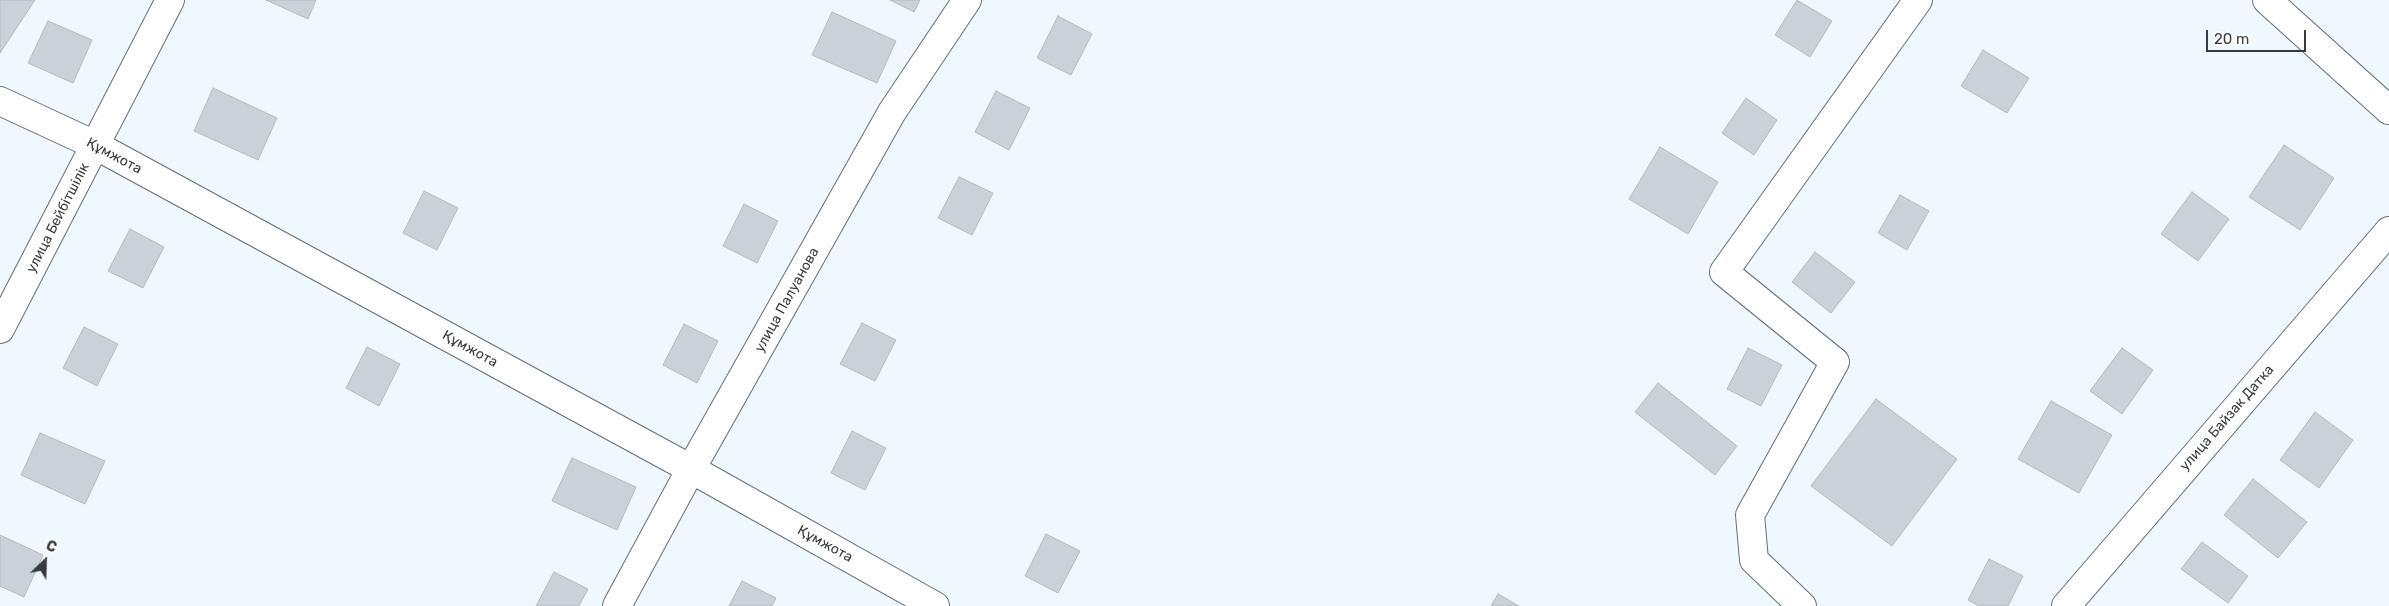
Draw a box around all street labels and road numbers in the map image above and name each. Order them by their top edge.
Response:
street label: Құмжота [83,134,145,178]
street label: улица Бейбітшілік [23,160,93,276]
street label: улица Палуанова [751,245,823,355]
street label: Құмжота [439,327,501,371]
street label: улица Байзак Датка [2176,362,2278,474]
street label: Құмжота [794,522,856,566]

